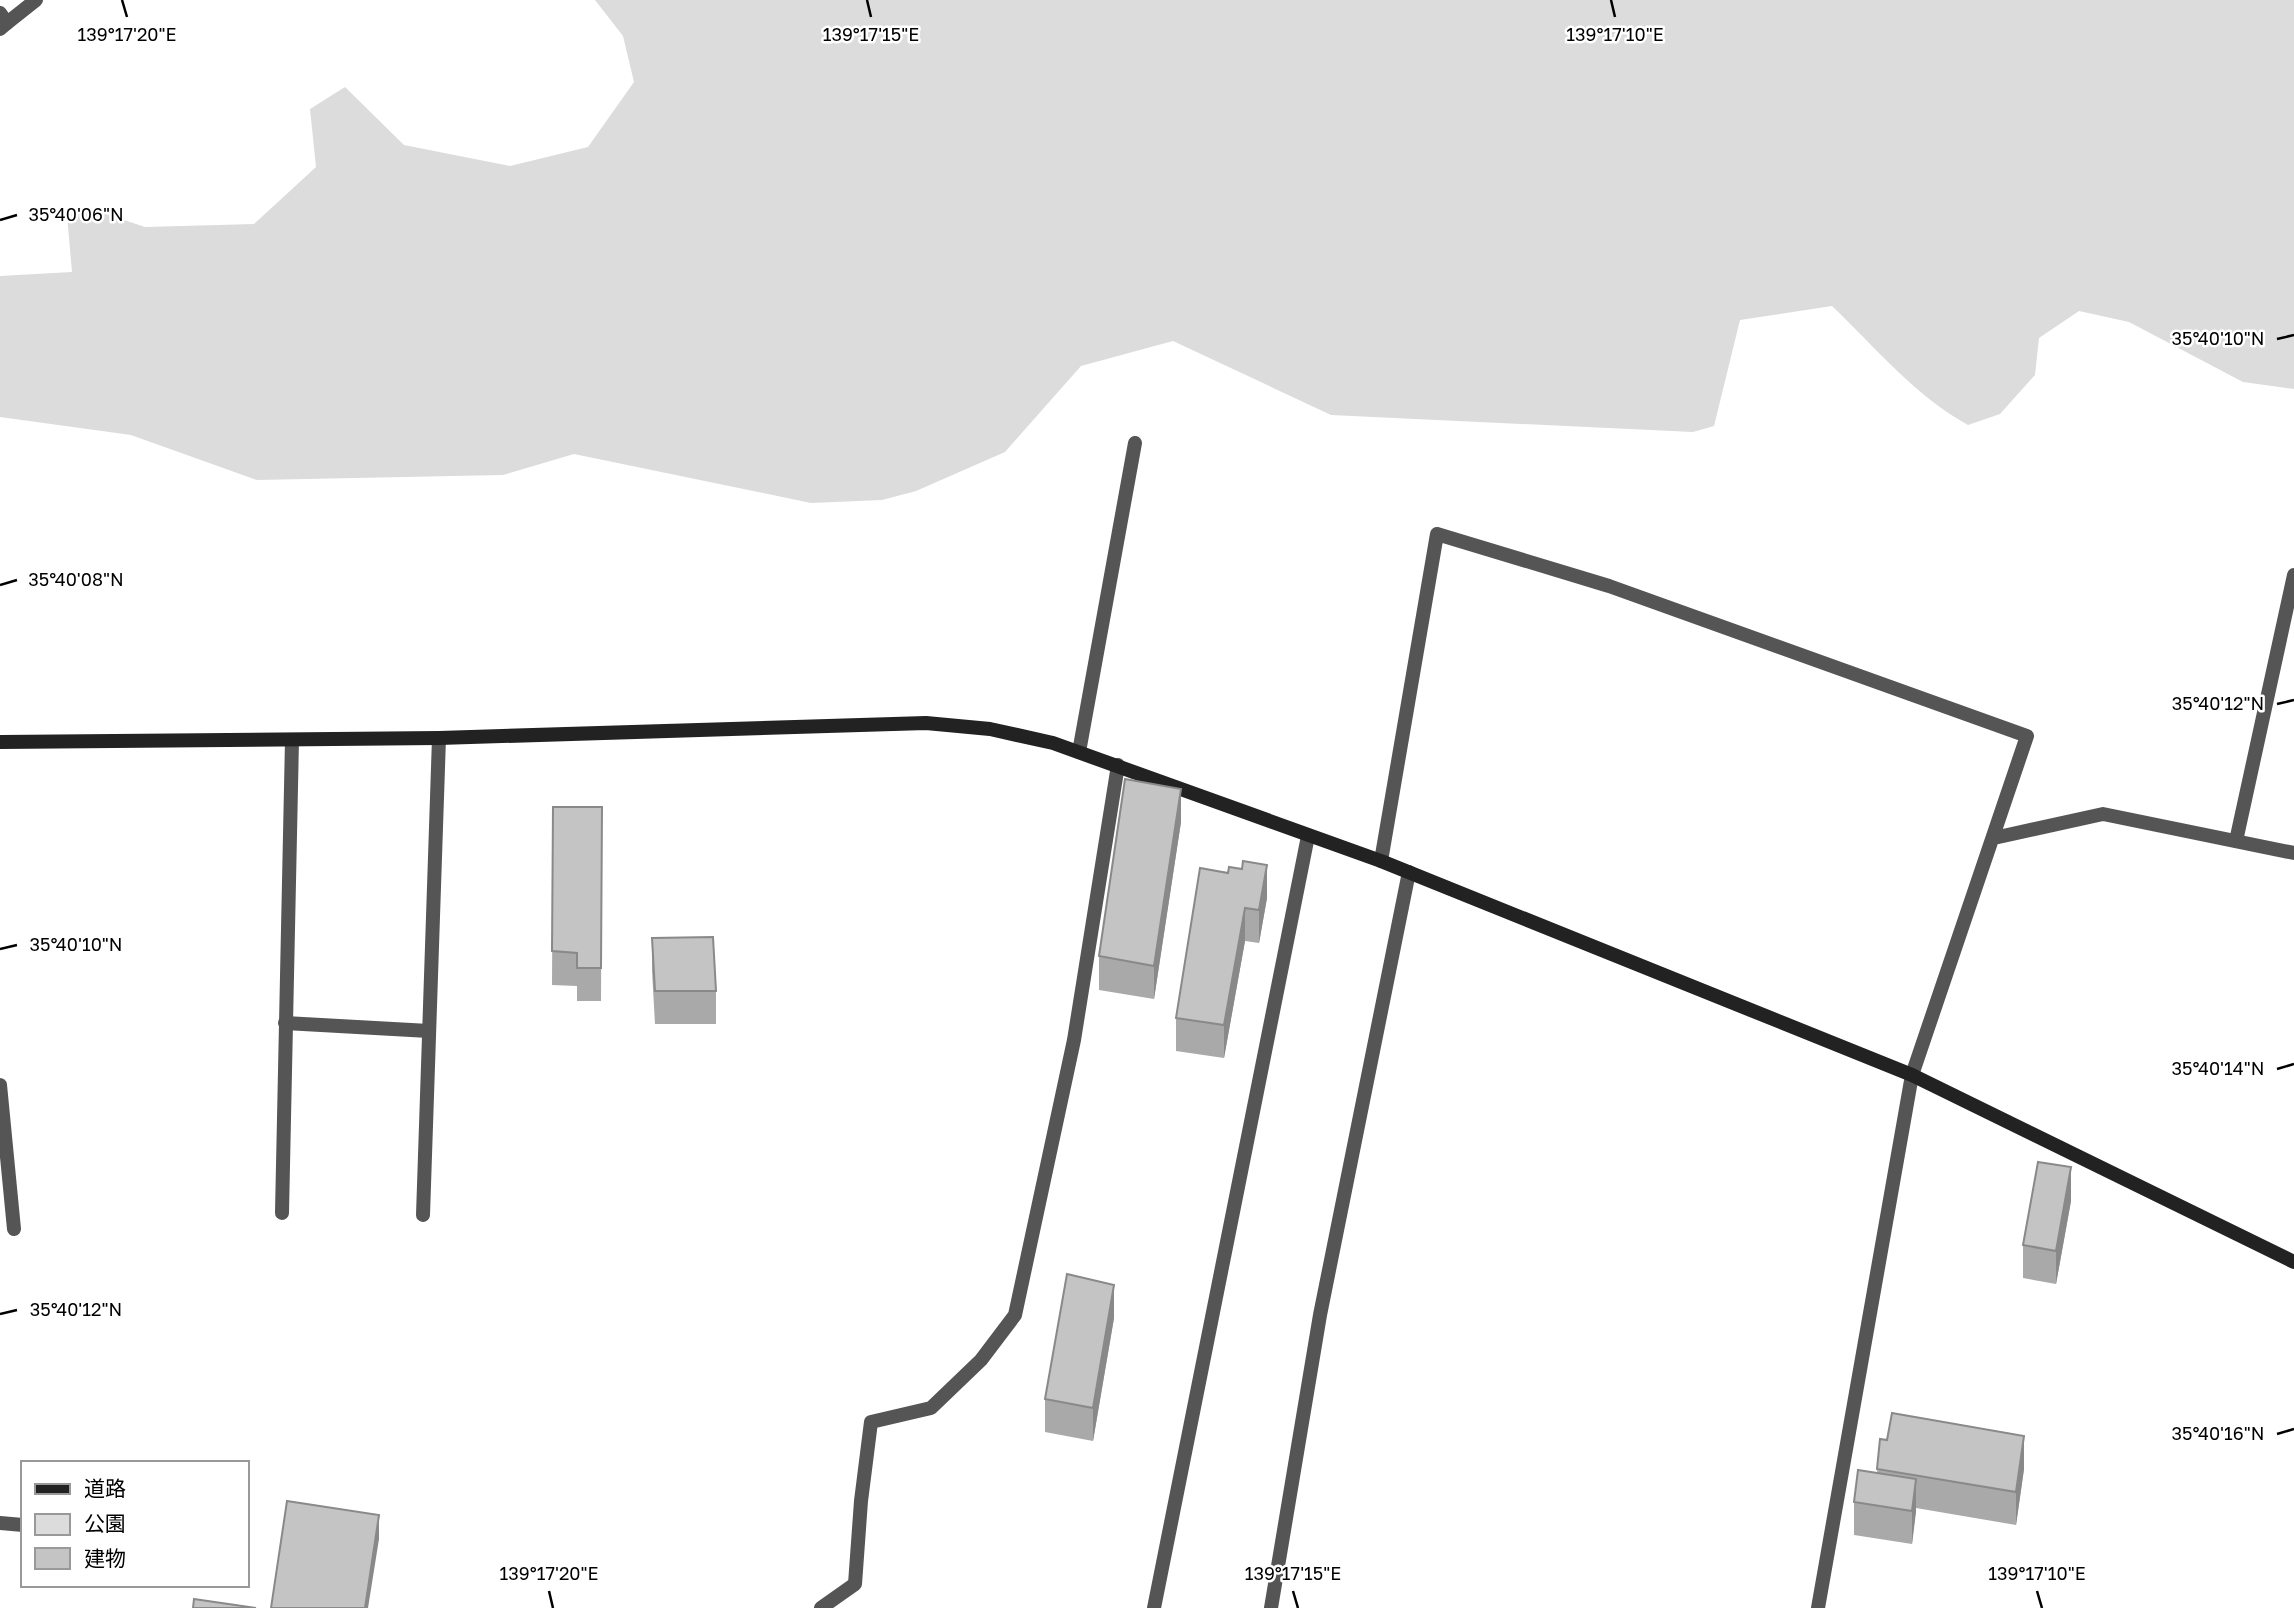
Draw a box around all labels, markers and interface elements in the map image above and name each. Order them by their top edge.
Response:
text: 139°17'20"E [78,23,177,45]
text: 139°17'15"E [823,23,919,45]
text: 139°17'10"E [1566,23,1664,45]
text: 35°40'06"N [28,203,124,225]
text: 35°40'10"N [2171,327,2265,349]
text: 35°40'08"N [28,568,124,590]
text: 35°40'12"N [2172,692,2264,714]
text: 35°40'10"N [29,933,123,955]
text: 35°40'14"N [2172,1057,2264,1079]
text: 35°40'12"N [30,1298,122,1320]
text: 35°40'16"N [2172,1422,2264,1444]
legend [21,1461,248,1587]
text: 道路 [84,1475,126,1501]
text: 公園 [84,1510,126,1536]
text: 建物 [84,1545,126,1571]
text: 139°17'20"E [500,1562,599,1584]
text: 139°17'15"E [1245,1562,1341,1584]
text: 139°17'10"E [1988,1562,2086,1584]

